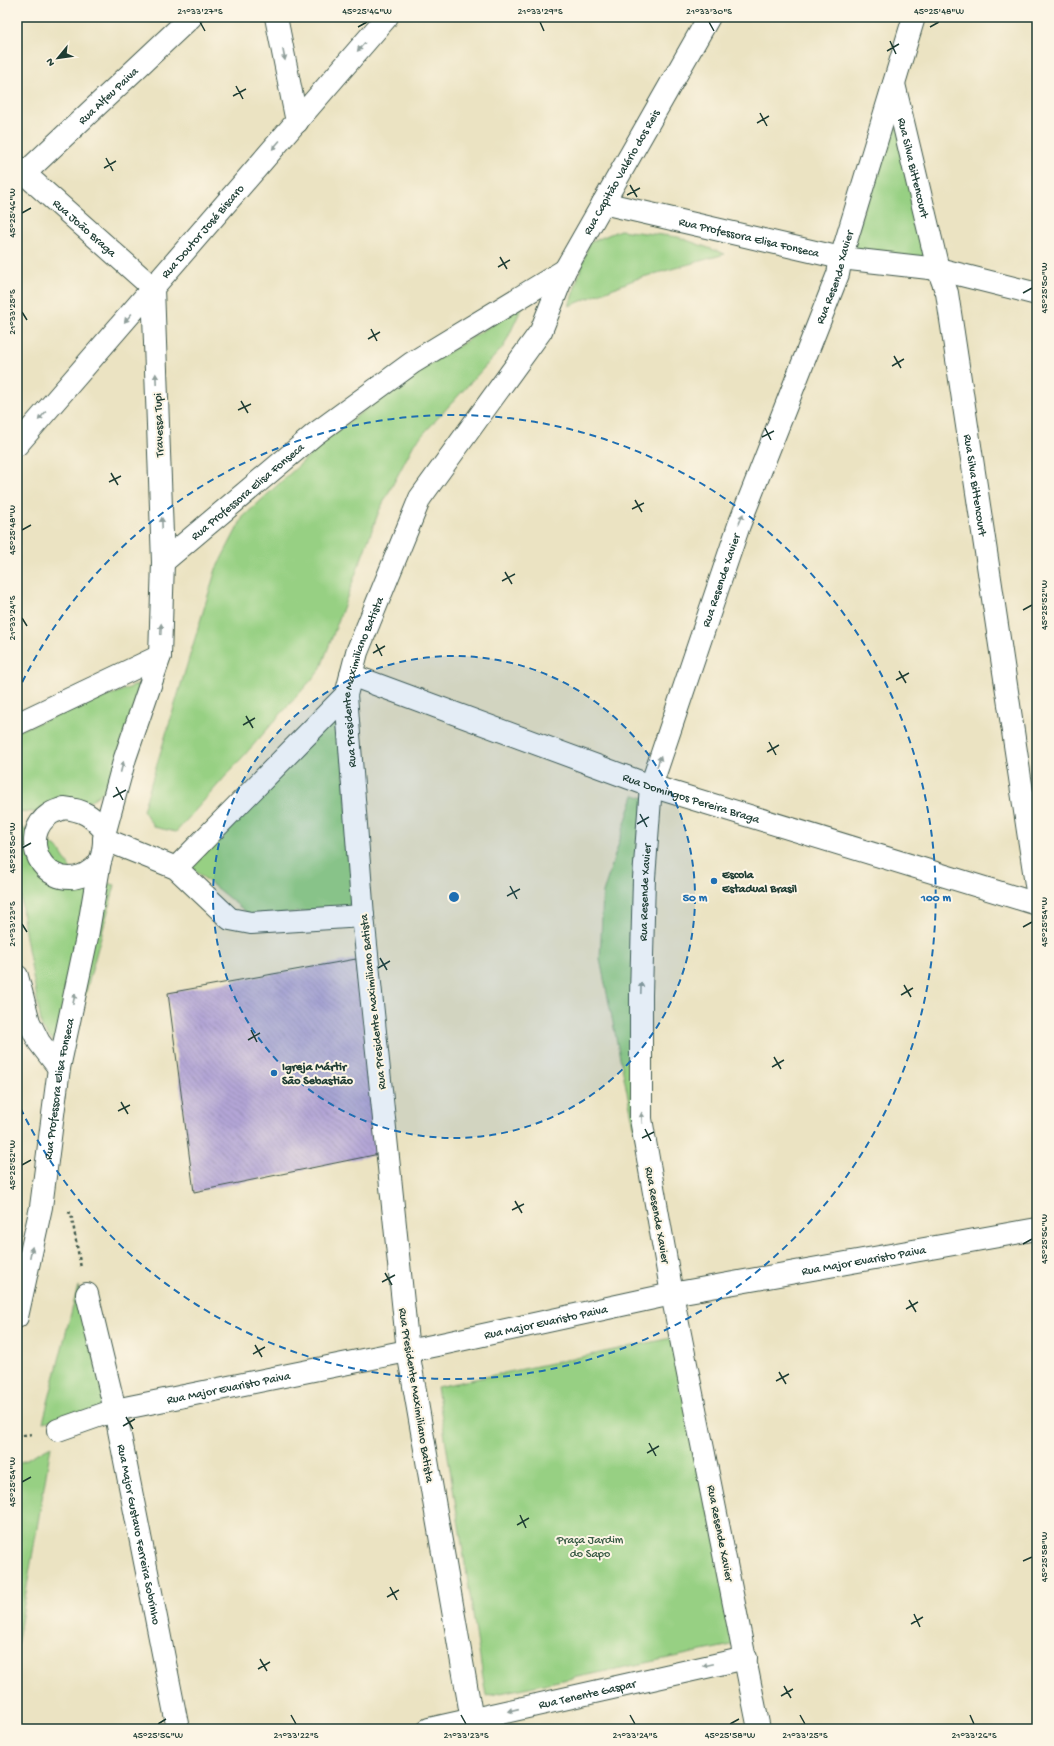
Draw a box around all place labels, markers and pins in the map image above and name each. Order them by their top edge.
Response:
place label: Escola Estadual Brasil [721,869,797,897]
marker: Escola Estadual Brasil [709,876,719,886]
centre of rings [447,890,461,904]
place label: Igreja Mártir São Sebastião [282,1061,354,1089]
marker: Igreja Mártir São Sebastião [269,1068,279,1078]

